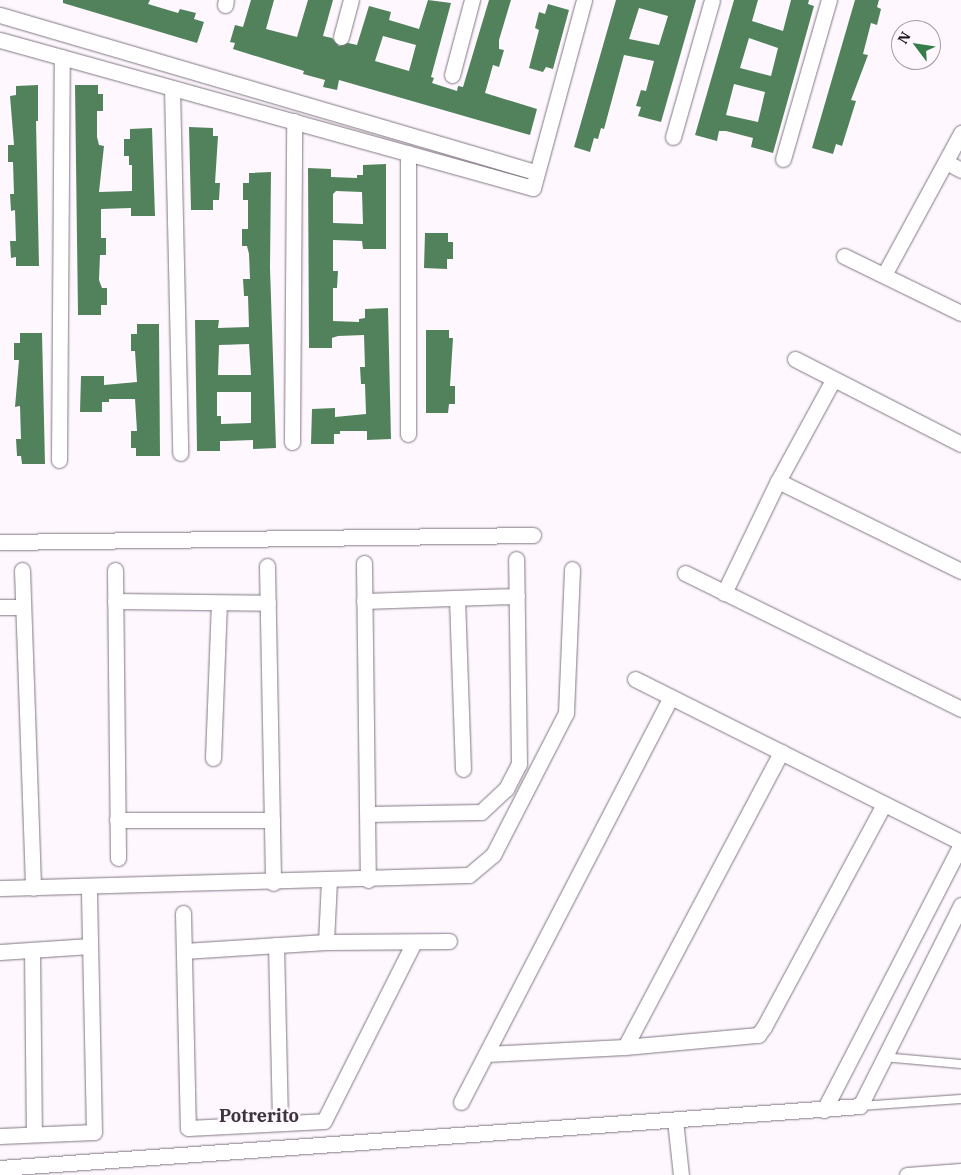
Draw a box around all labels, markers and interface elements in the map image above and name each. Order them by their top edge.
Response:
north arrow [891,20,941,70]
text: N [893,28,915,47]
district label: Potrerito [219,1105,299,1127]

